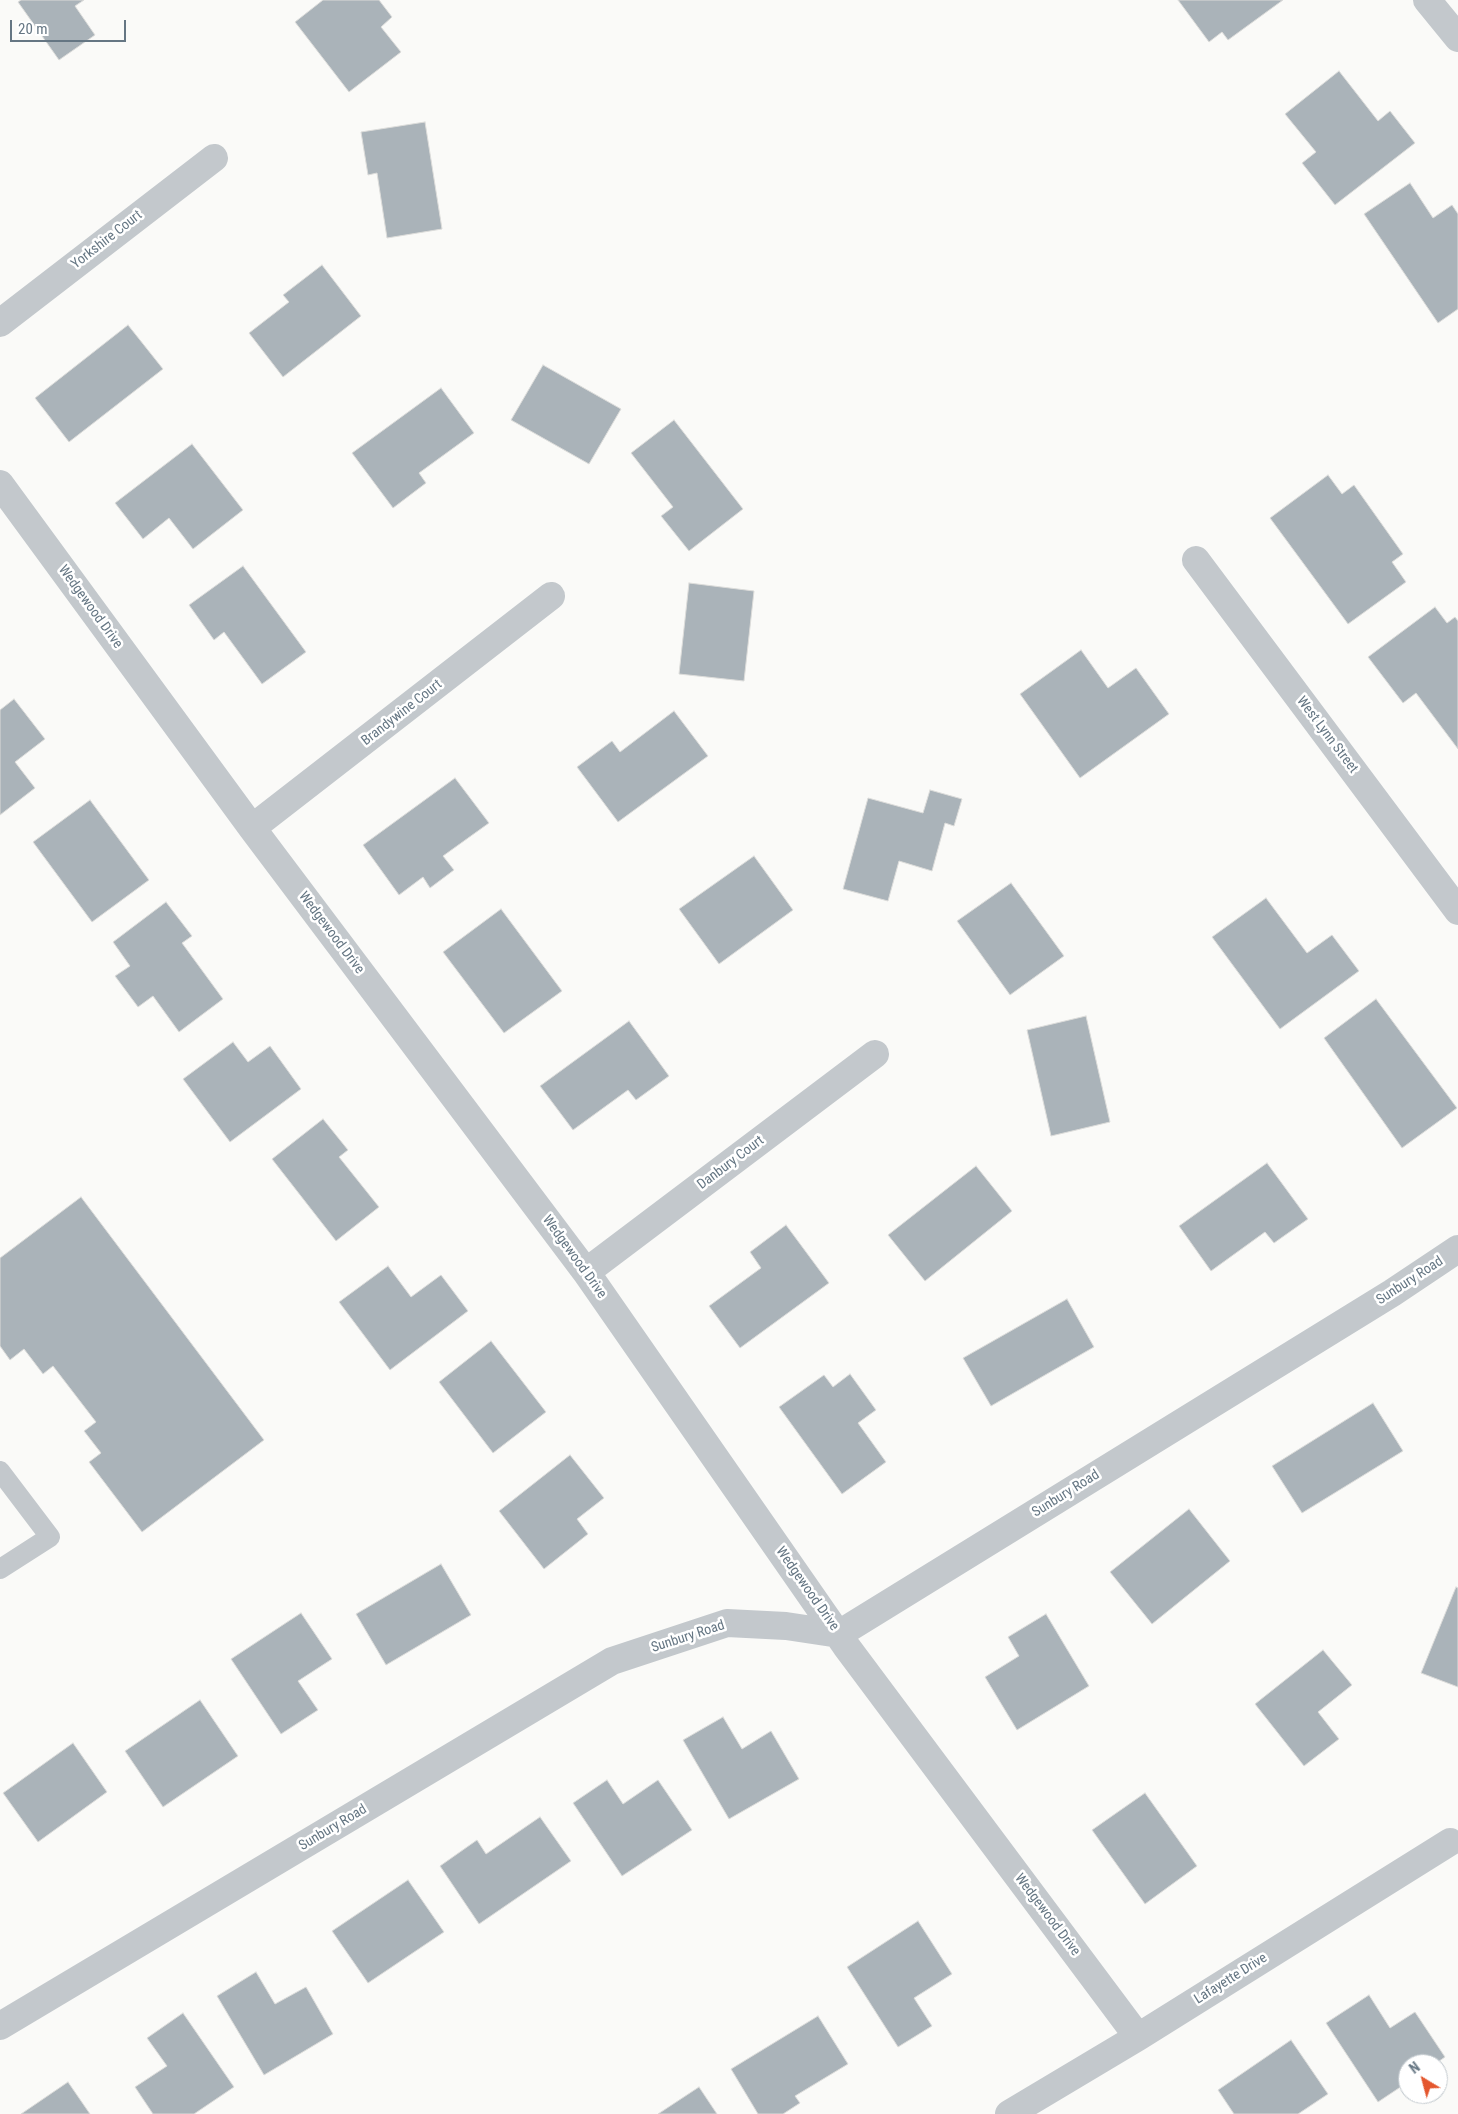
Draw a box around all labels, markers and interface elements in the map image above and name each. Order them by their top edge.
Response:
scale bar [12,10,129,42]
text: 20 m [18,20,48,38]
street label: Yorkshire Court [68,207,146,273]
street label: Wedgewood Drive [54,562,126,652]
street label: Brandywine Court [359,676,445,750]
street label: West Lynn Street [1293,693,1361,777]
street label: Wedgewood Drive [295,889,367,977]
street label: Danbury Court [694,1133,768,1193]
street label: Wedgewood Drive [538,1212,610,1302]
street label: Sunbury Road [1374,1253,1446,1309]
street label: Sunbury Road [1029,1467,1103,1521]
street label: Wedgewood Drive [772,1544,842,1634]
street label: Sunbury Road [649,1617,727,1657]
street label: Sunbury Road [296,1801,370,1855]
street label: Wedgewood Drive [1011,1871,1083,1959]
street label: Lafayette Drive [1191,1950,1271,2008]
north arrow [1398,2054,1448,2104]
text: N [1406,2059,1423,2077]

